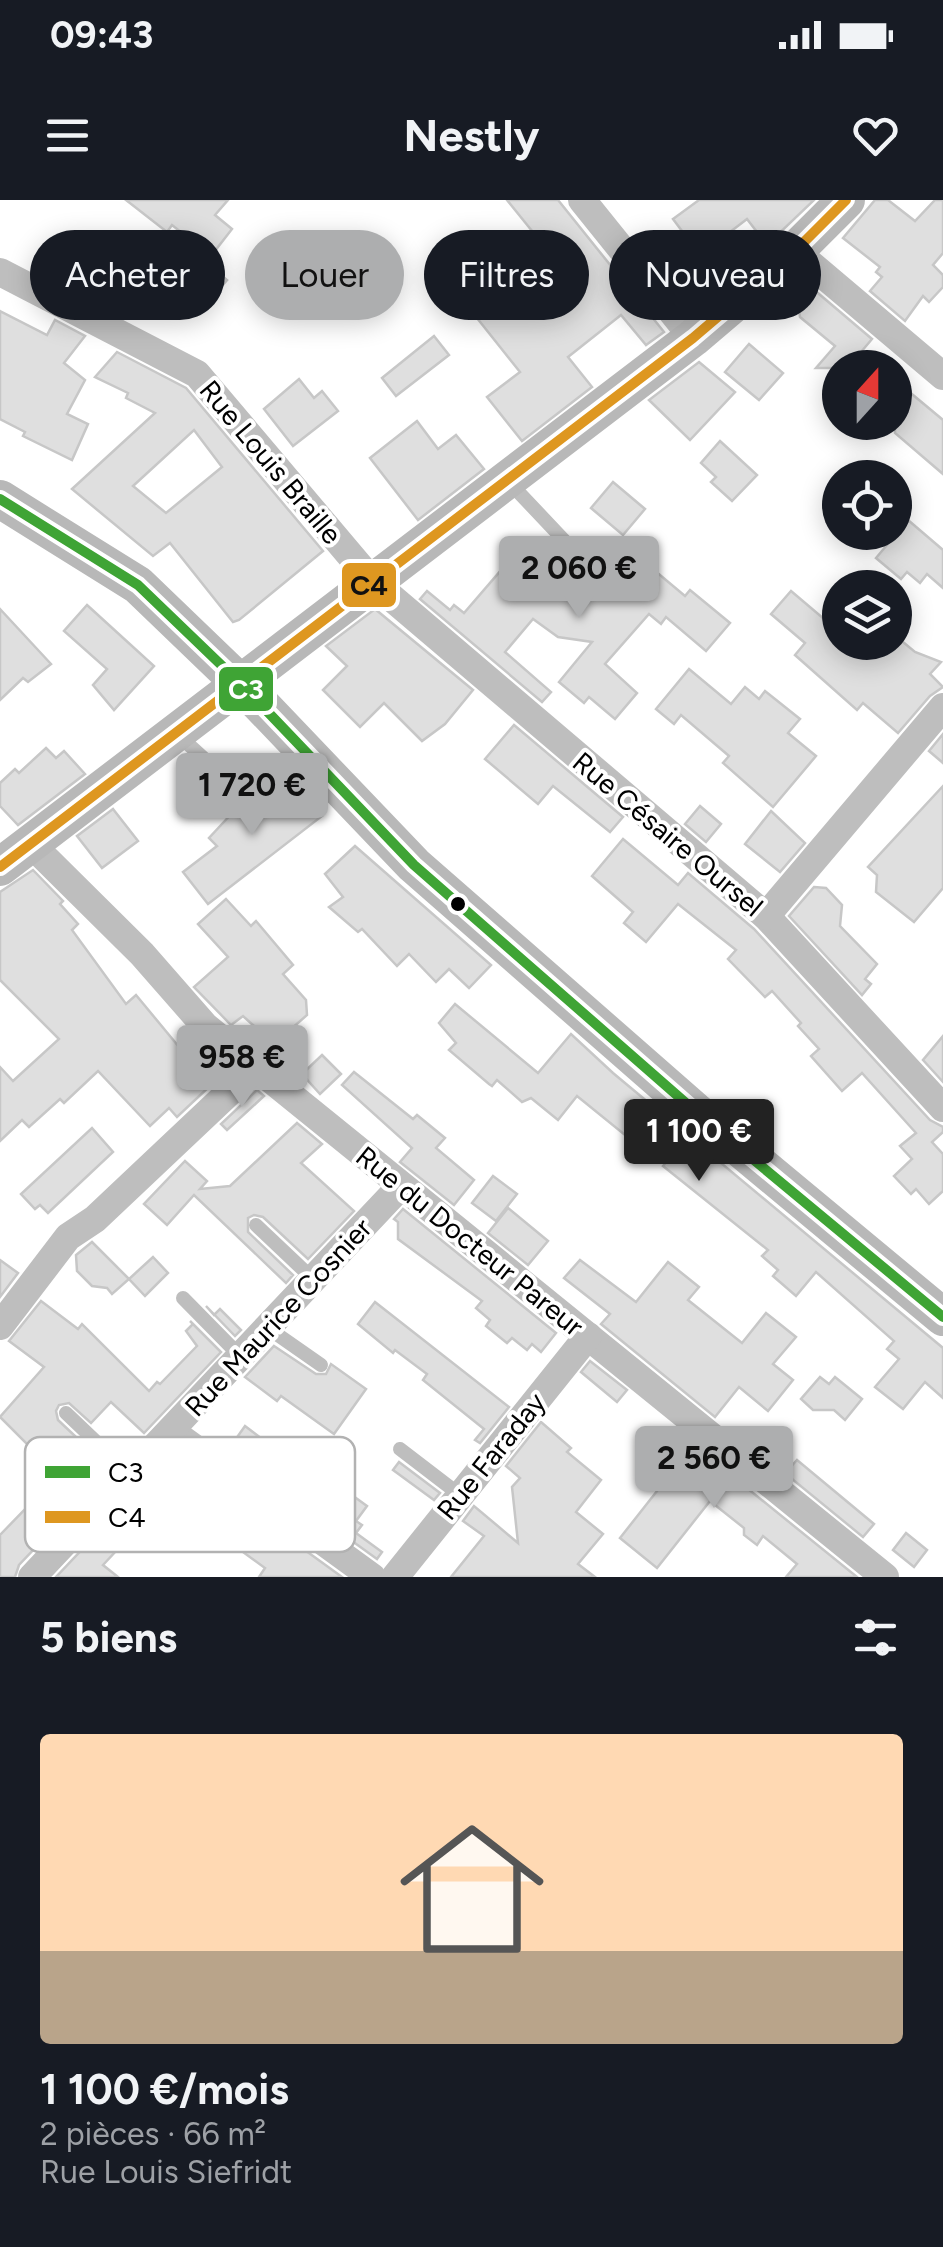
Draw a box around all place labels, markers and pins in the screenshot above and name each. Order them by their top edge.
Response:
pin: 2 060 € [487,536,671,621]
pin: 1 720 € [160,753,344,838]
unlabelled marker [448,894,468,914]
pin: 958 € [172,1025,312,1110]
pin: 1 100 € [607,1099,791,1184]
pin: 2 560 € [622,1426,806,1511]

